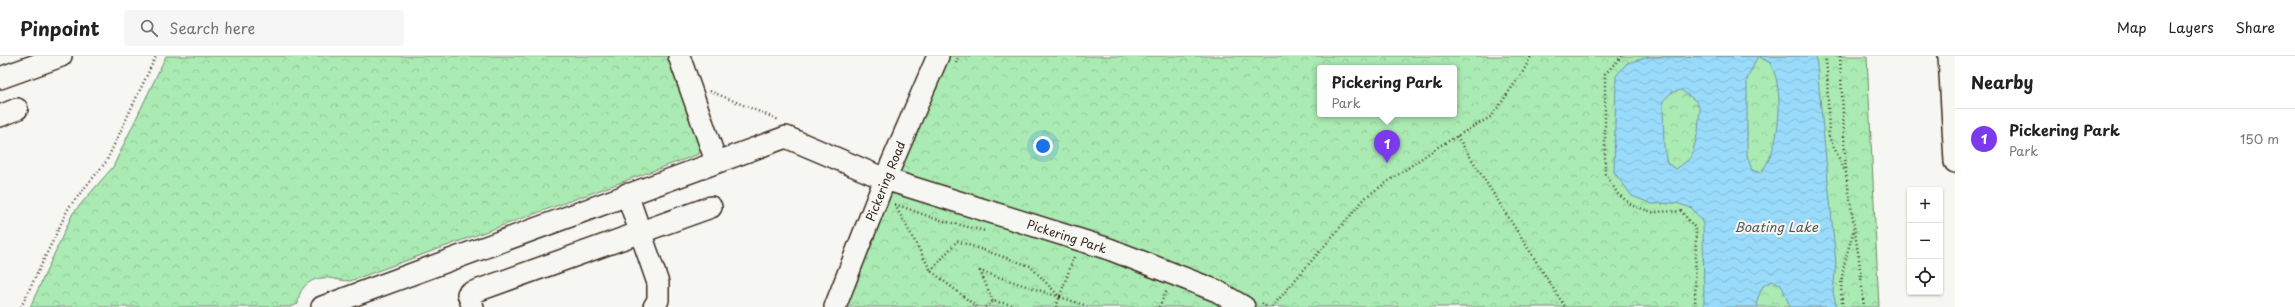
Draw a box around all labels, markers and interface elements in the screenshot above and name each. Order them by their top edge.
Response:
search box [124,10,404,46]
text: Pinpoint [20,14,100,42]
text: Search here [170,16,255,39]
icon: search [138,17,160,39]
text: Map [2117,17,2147,38]
text: Layers [2169,17,2214,38]
text: Share [2236,17,2275,38]
popup [1317,65,1457,117]
text: Nearby [1971,69,2033,95]
text: Pickering Park [1332,70,1442,93]
text: Park [1332,93,1361,112]
text: Pickering Park [2009,118,2120,141]
text: 1 [1981,129,1987,148]
text: 150 m [2240,129,2279,148]
pin: 1 [1374,130,1400,163]
your location [1033,136,1053,156]
street label: Pickering Road [861,138,909,224]
text: Park [2009,141,2038,160]
map controls [1907,187,1943,295]
button: + [1907,187,1943,223]
street label: Pickering Park [1025,215,1109,257]
water label: Boating Lake [1734,217,1819,236]
button: − [1907,223,1943,259]
button: locate [1907,259,1943,295]

